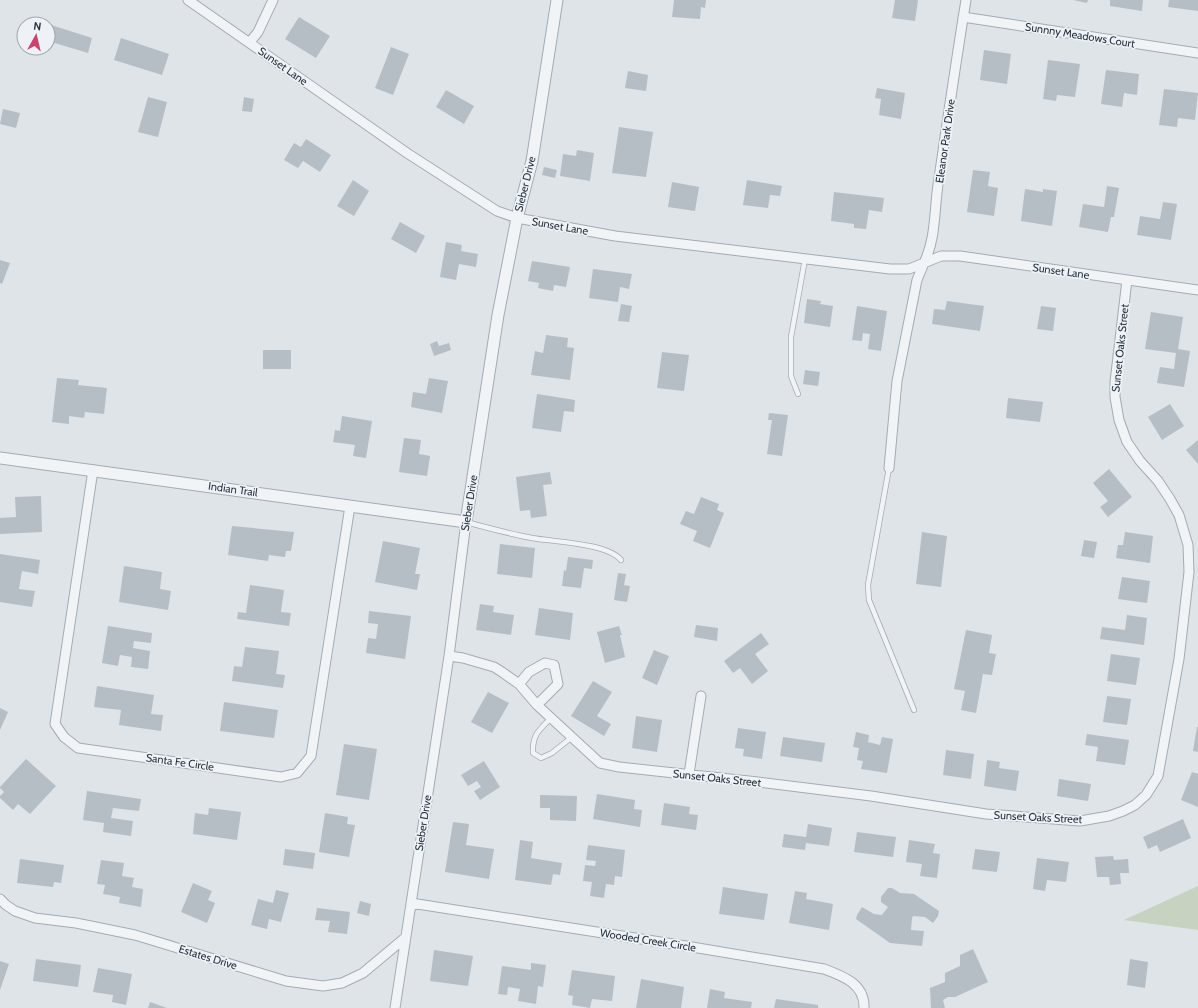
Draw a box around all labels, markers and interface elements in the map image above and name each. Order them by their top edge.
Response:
north arrow [16,16,56,56]
text: N [33,19,42,34]
street label: Sunnny Meadows Court [1024,19,1136,51]
street label: Sunset Lane [256,44,311,88]
street label: Eleanor Park Drive [932,98,958,184]
street label: Sieber Drive [511,154,539,213]
street label: Sunset Lane [531,214,590,238]
street label: Sunset Lane [1032,260,1091,282]
street label: Sunset Oaks Street [1108,303,1132,393]
street label: Sieber Drive [458,474,480,532]
street label: Indian Trail [207,479,259,499]
street label: Santa Fe Circle [145,750,215,774]
street label: Sunset Oaks Street [672,766,762,790]
street label: Sieber Drive [412,794,434,852]
street label: Sunset Oaks Street [993,808,1083,826]
street label: Wooded Creek Circle [599,925,697,955]
street label: Estates Drive [177,941,239,973]

